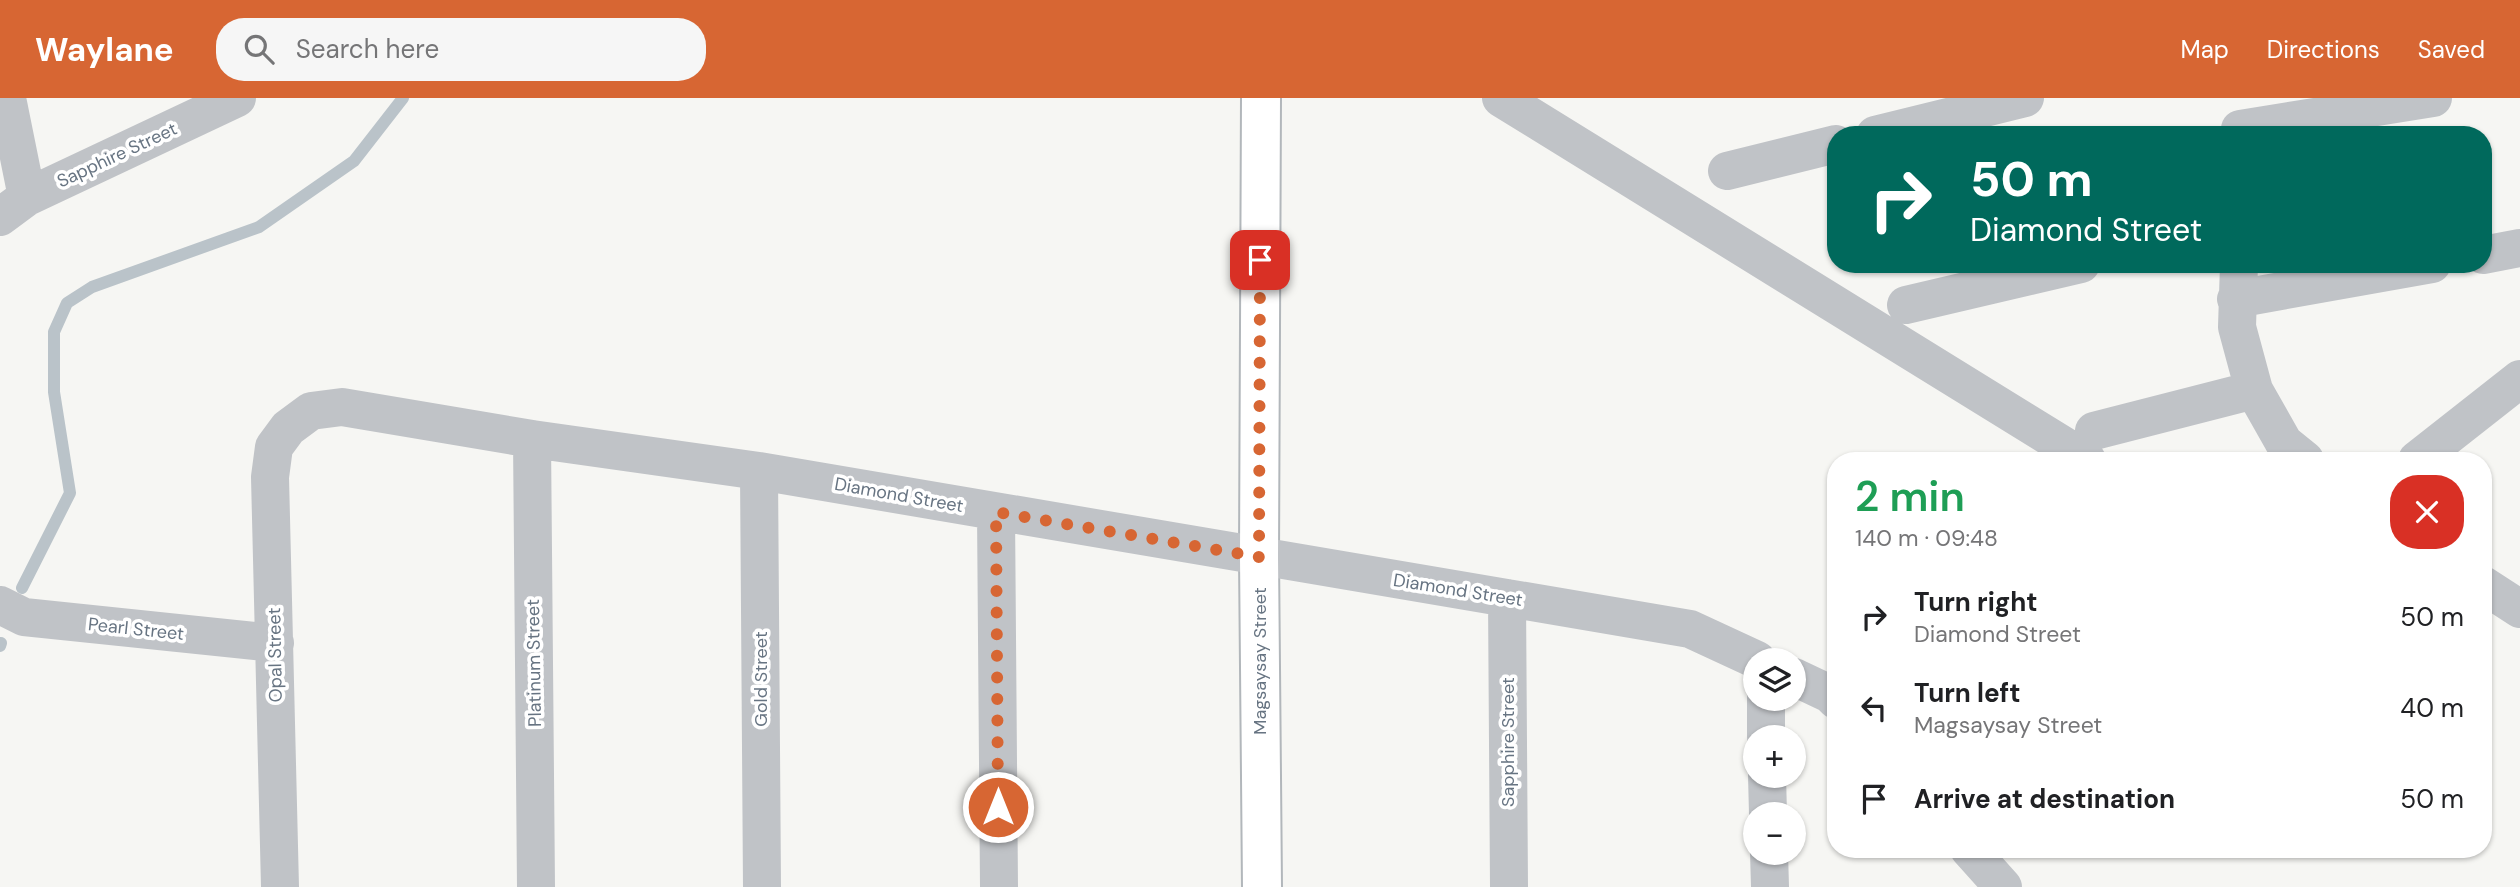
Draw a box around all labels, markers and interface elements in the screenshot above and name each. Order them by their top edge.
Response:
search box [216,18,706,81]
text: Waylane [35,28,174,71]
icon: search [240,30,278,68]
text: Search here [296,32,439,66]
text: Map [2181,34,2229,65]
text: Directions [2267,34,2380,65]
text: Saved [2418,34,2485,65]
street label: Sapphire Street [53,117,181,193]
text: 50 m [1970,147,2093,211]
icon: right [1855,154,1946,245]
text: Diamond Street [1970,209,2202,251]
pin [1230,230,1290,290]
icon: arrive [1241,241,1279,279]
text: 2 min [1855,469,1965,524]
street label: Diamond Street [833,472,965,518]
button: close [2390,475,2464,549]
text: 140 m · 09:48 [1855,523,1998,553]
street label: Diamond Street [1392,568,1524,612]
text: Turn right [1914,585,2038,619]
street label: Magsaysay Street [1248,587,1272,735]
icon: right [1855,598,1893,636]
street label: Platinum Street [521,599,547,727]
text: 50 m [2400,600,2464,634]
street label: Opal Street [262,607,288,703]
street label: Pearl Street [87,612,185,646]
text: Diamond Street [1914,619,2081,649]
street label: Gold Street [749,631,773,727]
map controls [1743,648,1806,865]
button: layers [1743,648,1806,711]
text: Turn left [1914,676,2021,710]
street label: Sapphire Street [1496,677,1520,807]
icon: left [1855,689,1893,727]
text: 40 m [2400,691,2464,725]
text: Magsaysay Street [1914,710,2102,740]
button: + [1743,725,1806,788]
position arrow [961,770,1035,844]
icon: arrive [1855,780,1893,818]
text: Arrive at destination [1914,782,2175,816]
text: 50 m [2400,782,2464,816]
button: − [1743,802,1806,865]

